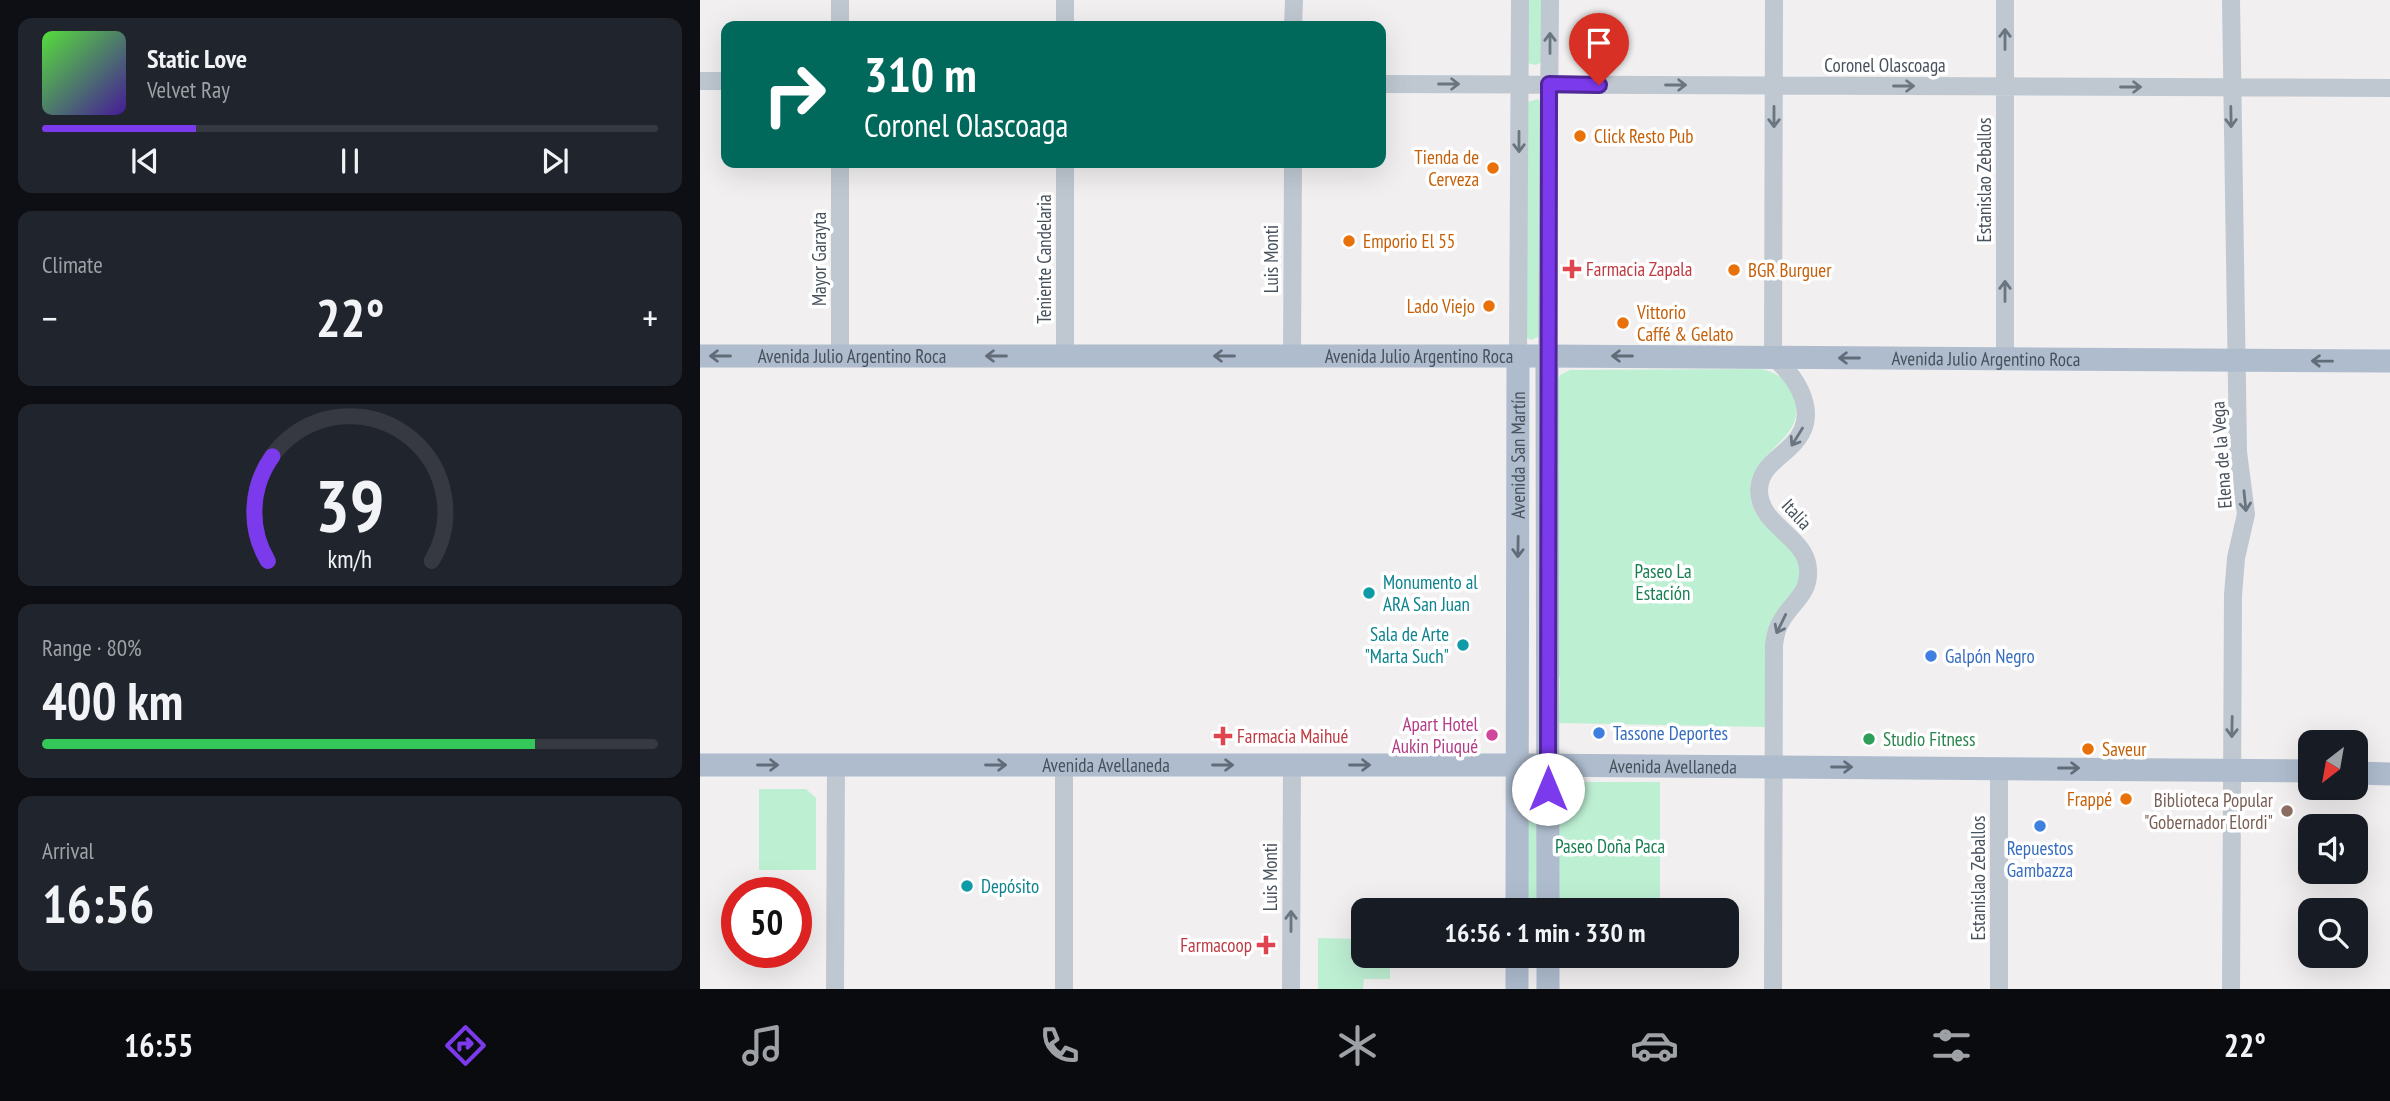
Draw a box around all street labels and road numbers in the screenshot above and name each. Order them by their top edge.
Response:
street label: Coronel Olascoaga [1824,53,1946,77]
street label: Estanislao Zeballos [1972,117,1996,243]
street label: Teniente Candelaria [1032,194,1056,324]
street label: Mayor Garayta [807,212,831,306]
street label: Luis Monti [1259,225,1283,293]
street label: Avenida Julio Argentino Roca [758,344,946,368]
street label: Avenida Julio Argentino Roca [1325,344,1513,368]
street label: Avenida Julio Argentino Roca [1892,346,2080,371]
street label: Avenida San Martín [1506,391,1530,519]
street label: Elena de la Vega [2205,401,2237,509]
street label: Italia [1777,494,1817,534]
street label: Avenida Avellaneda [1042,753,1170,777]
street label: Avenida Avellaneda [1609,754,1737,779]
street label: Estanislao Zeballos [1966,815,1990,941]
street label: Luis Monti [1258,843,1282,911]

